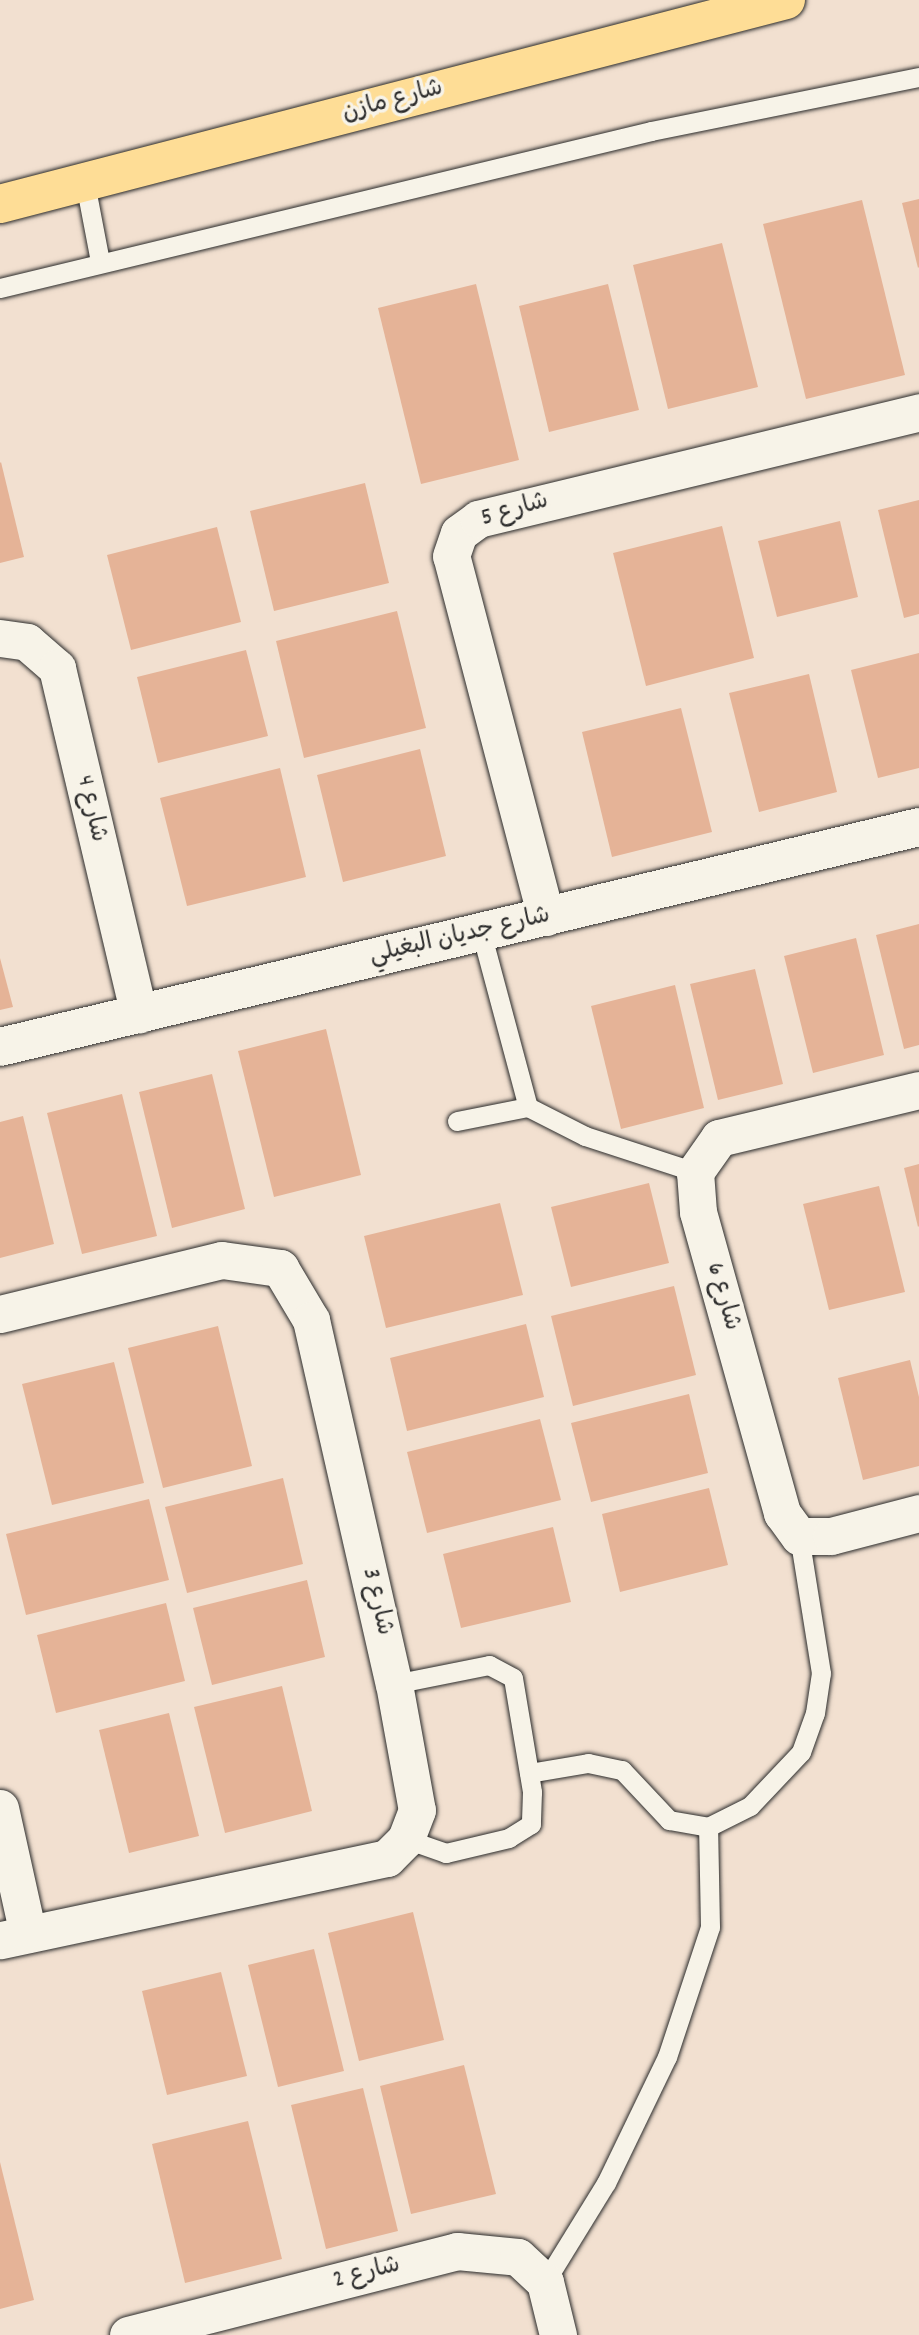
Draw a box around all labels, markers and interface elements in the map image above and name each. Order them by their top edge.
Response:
street label: شارع مازن [340,75,446,129]
street label: شارع 5 [478,488,552,534]
street label: شارع 4 [68,773,112,845]
street label: شارع جديان البغيلي [367,902,553,972]
street label: شارع 6 [699,1260,745,1334]
street label: شارع 3 [354,1566,398,1638]
street label: شارع 2 [331,2252,403,2296]

